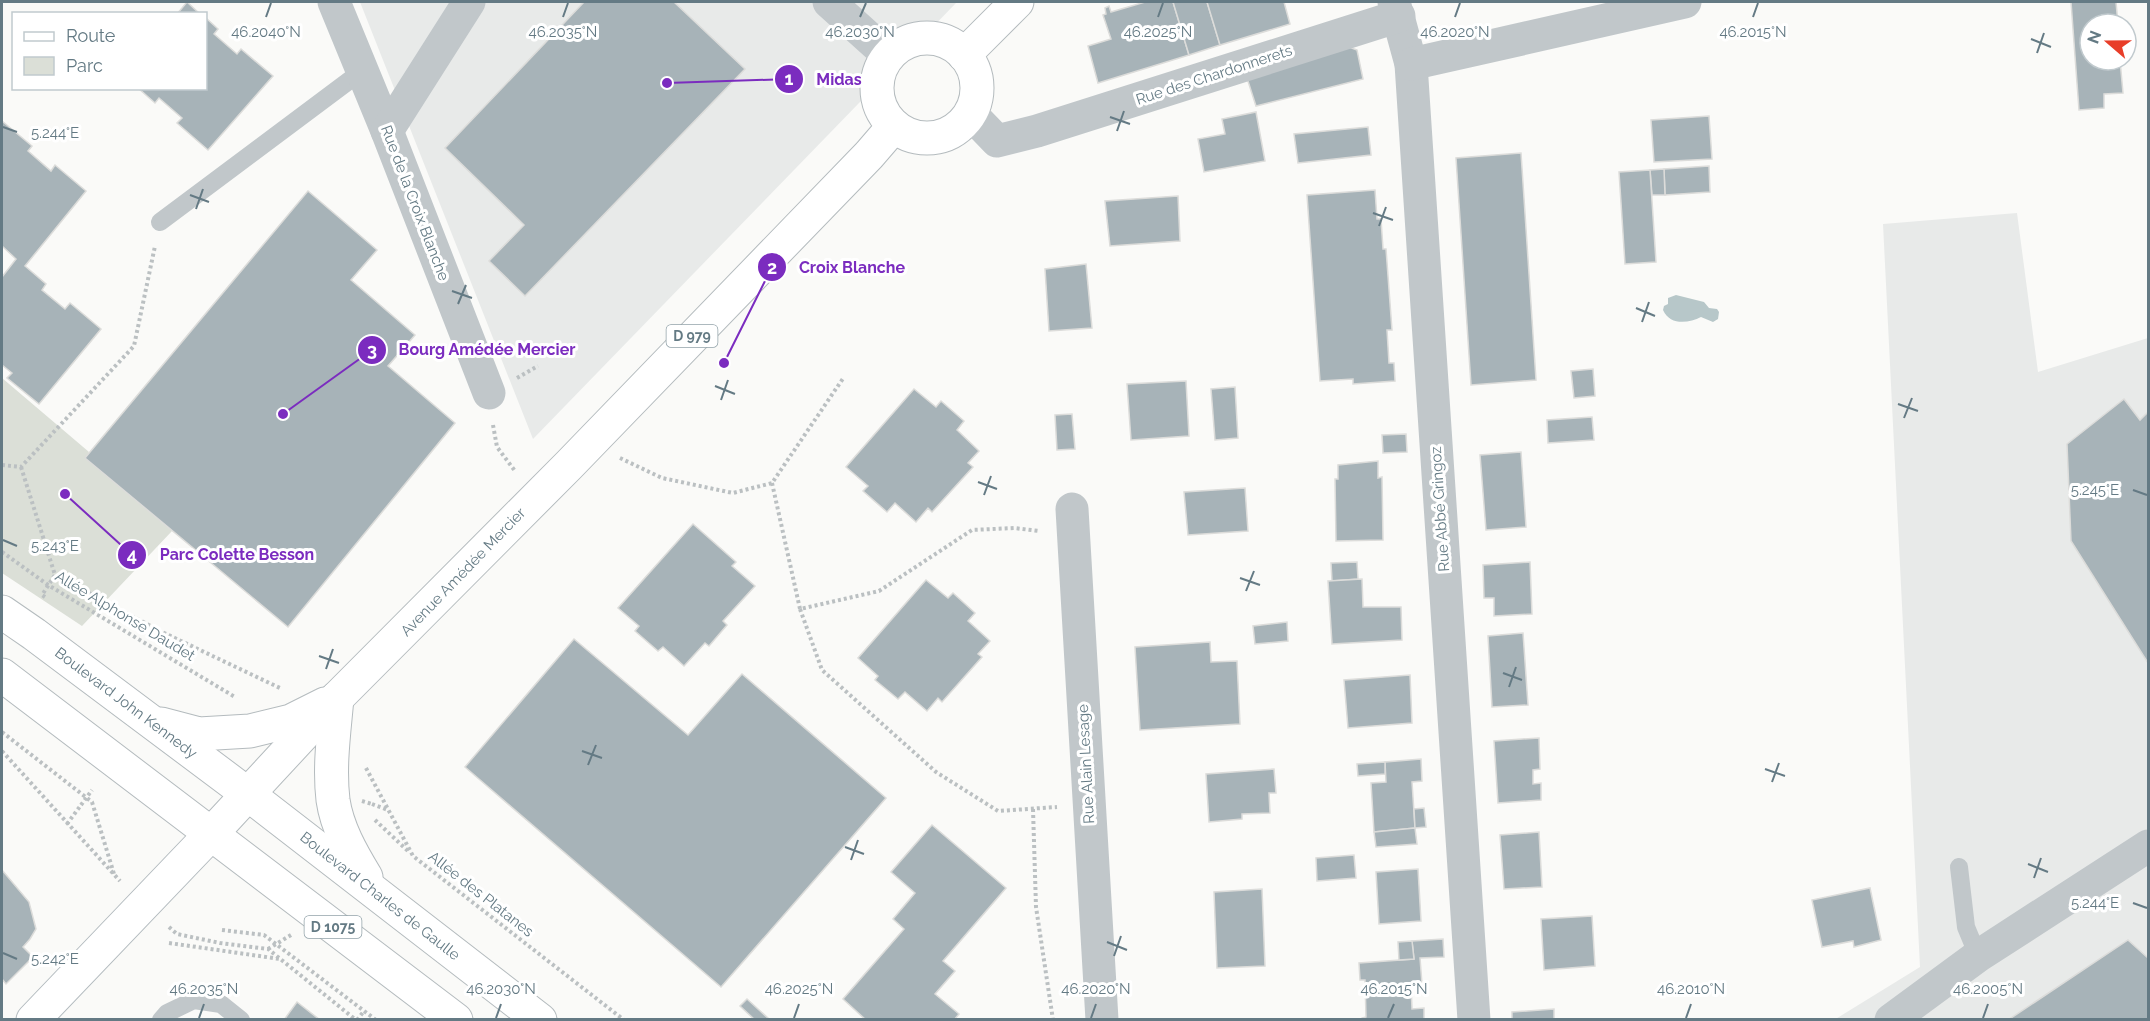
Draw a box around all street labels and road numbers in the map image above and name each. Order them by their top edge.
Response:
street label: Rue des Chardonnerets [1134,41,1294,109]
street label: Rue de la Croix Blanche [377,123,453,283]
road number: D 979 [666,325,718,347]
street label: Rue Abbé Gringoz [1427,446,1453,572]
street label: Avenue Amédée Mercier [397,503,530,640]
street label: Allée Alphonse Daudet [52,567,198,665]
street label: Boulevard John Kennedy [51,644,201,762]
street label: Rue Alain Lesage [1074,703,1098,824]
street label: Boulevard Charles de Gaulle [296,828,464,964]
street label: Allée des Platanes [425,847,537,941]
road number: D 1075 [304,916,362,938]

